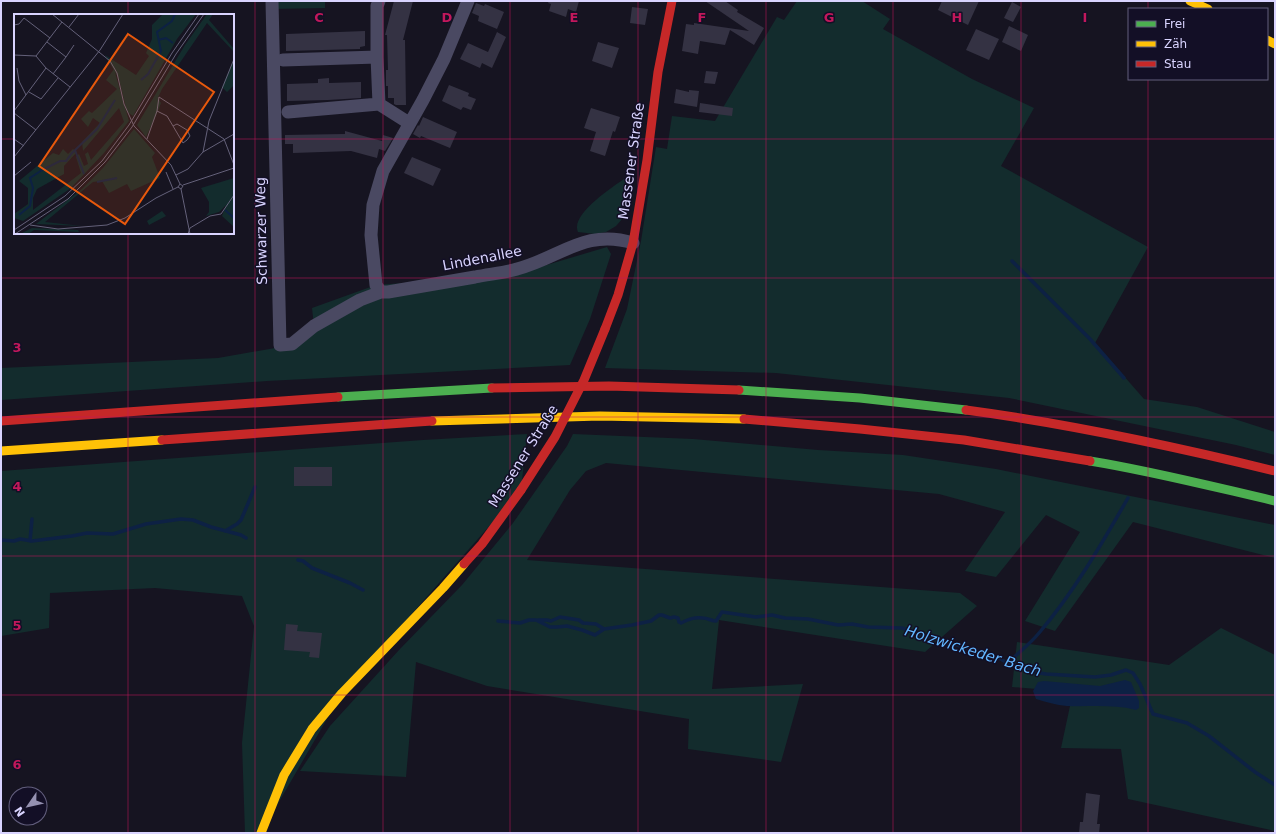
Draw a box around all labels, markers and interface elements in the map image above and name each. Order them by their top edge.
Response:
legend [1128,8,1268,80]
text: C [314,10,324,25]
text: D [442,10,453,25]
text: E [570,10,578,25]
text: F [698,10,706,25]
text: G [824,10,834,25]
text: H [952,10,962,25]
text: I [1083,10,1087,25]
inset map [14,14,234,234]
text: Frei [1164,17,1185,31]
text: Zäh [1164,37,1187,51]
text: Stau [1164,57,1191,71]
street label: Massener Straße [615,102,647,220]
street label: Schwarzer Weg [252,177,270,285]
street label: Lindenallee [441,242,523,274]
text: 3 [12,340,22,355]
street label: Massener Straße [485,402,561,510]
text: 4 [12,479,22,494]
text: 5 [12,618,22,633]
water label: Holzwickeder Bach [902,622,1044,680]
text: 6 [12,757,22,772]
north arrow [8,786,48,826]
text: N [12,804,28,819]

